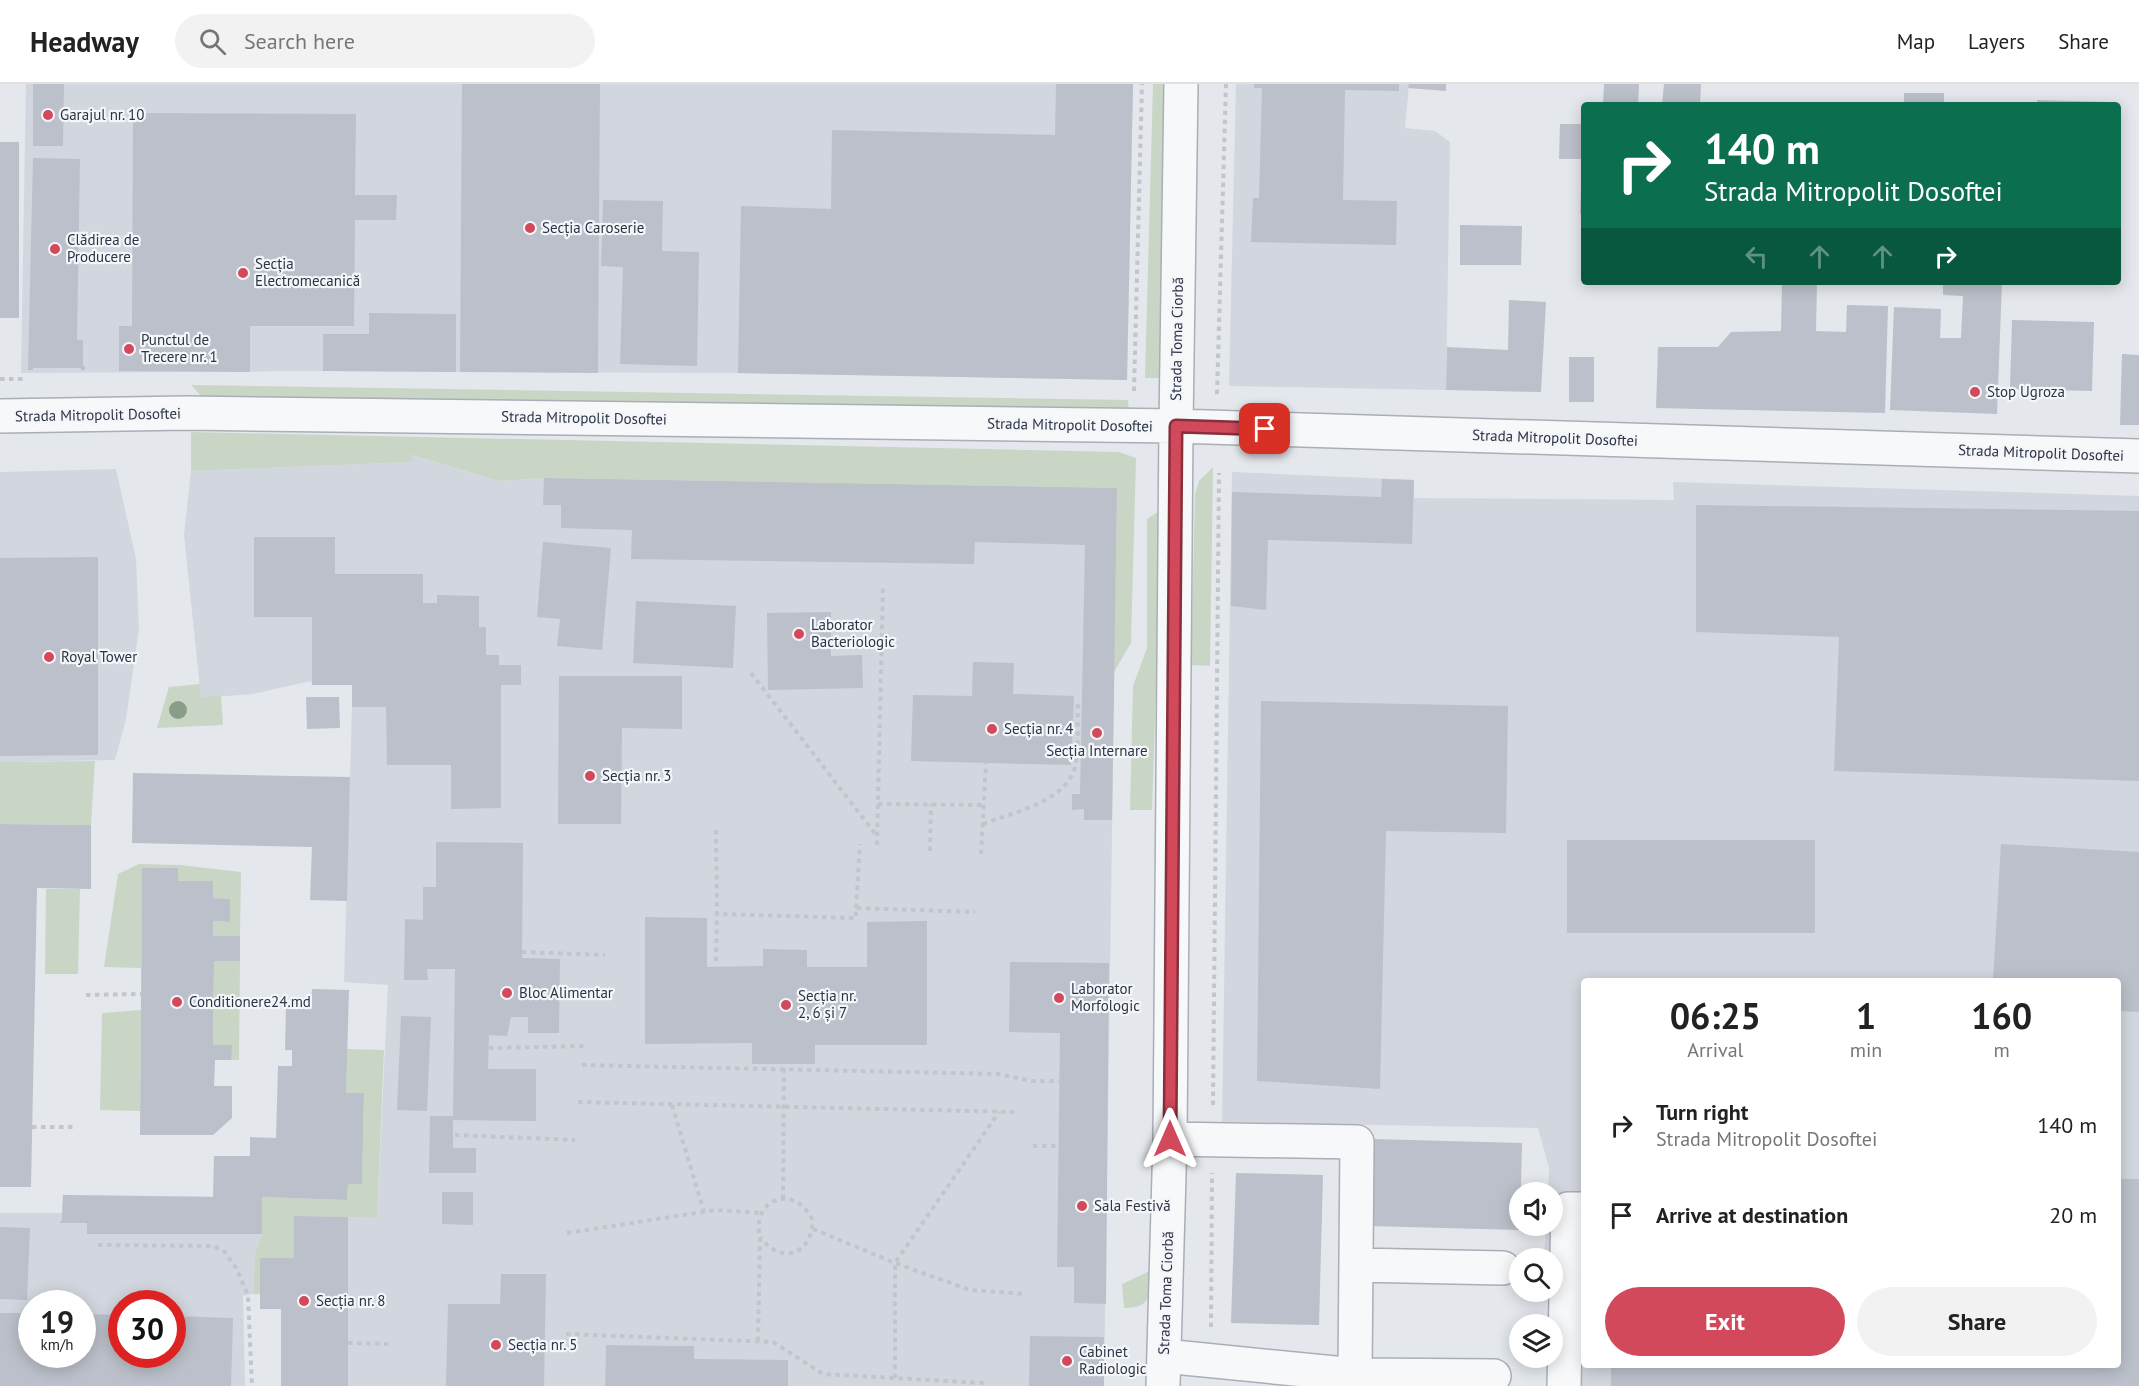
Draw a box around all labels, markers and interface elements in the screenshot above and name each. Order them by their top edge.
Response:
search box [175,14,595,68]
text: Headway [30,23,139,60]
icon: search [196,25,229,58]
text: Search here [244,27,355,55]
text: Map [1897,28,1935,55]
text: Layers [1968,28,2025,55]
text: Share [2058,28,2109,55]
place label: Garajul nr. 10 [60,105,144,124]
marker: Garajul nr. 10 [41,108,55,122]
text: 140 m [1704,121,1820,176]
icon: right [1605,126,1683,204]
text: Strada Mitropolit Dosoftei [1704,174,2003,208]
place label: Secția Caroserie [542,218,644,237]
marker: Secția Caroserie [523,221,537,235]
place label: Clădirea de Producere [67,230,139,266]
icon: left [1740,240,1773,273]
icon: ahead [1803,240,1836,273]
icon: ahead [1866,240,1899,273]
icon: right [1929,240,1962,273]
marker: Clădirea de Producere [48,242,62,256]
place label: Secția Electromecanică [255,254,360,290]
marker: Secția Electromecanică [236,266,250,280]
street label: Strada Toma Ciorbă [1166,277,1187,401]
place label: Punctul de Trecere nr. 1 [141,330,218,366]
marker: Punctul de Trecere nr. 1 [122,342,136,356]
place label: Stop Ugroza [1987,382,2065,401]
marker: Stop Ugroza [1968,385,1982,399]
pin [1239,403,1290,454]
street label: Strada Mitropolit Dosoftei [15,404,181,425]
street label: Strada Mitropolit Dosoftei [501,407,667,428]
icon: arrive [1248,412,1281,445]
street label: Strada Mitropolit Dosoftei [987,414,1153,435]
street label: Strada Mitropolit Dosoftei [1472,425,1638,450]
street label: Strada Mitropolit Dosoftei [1958,440,2124,465]
place label: Laborator Bacteriologic [811,615,895,651]
marker: Laborator Bacteriologic [792,627,806,641]
place label: Royal Tower [61,647,137,666]
marker: Royal Tower [42,650,56,664]
place label: Secția nr. 4 [1004,719,1073,738]
marker: Secția nr. 4 [985,722,999,736]
marker: Secția Internare [1090,726,1104,740]
place label: Secția Internare [1046,741,1148,760]
place label: Secția nr. 3 [602,766,671,785]
marker: Secția nr. 3 [583,769,597,783]
place label: Laborator Morfologic [1071,979,1140,1015]
place label: Bloc Alimentar [519,983,613,1002]
marker: Bloc Alimentar [500,986,514,1000]
place label: Secția nr. 2, 6 și 7 [798,986,856,1022]
marker: Laborator Morfologic [1052,991,1066,1005]
place label: Conditionere24.md [189,992,311,1011]
text: 06:25 [1670,992,1761,1039]
text: 1 [1856,992,1876,1039]
text: 160 [1971,992,2032,1039]
marker: Conditionere24.md [170,995,184,1009]
marker: Secția nr. 2, 6 și 7 [779,998,793,1012]
text: Arrival [1687,1037,1743,1063]
text: min [1850,1037,1882,1063]
text: m [1994,1037,2010,1063]
text: Turn right [1656,1098,1748,1126]
position arrow [1138,1107,1202,1171]
icon: right [1605,1109,1638,1142]
text: 140 m [2037,1111,2097,1139]
text: Strada Mitropolit Dosoftei [1656,1126,1877,1152]
map controls [1509,1182,1563,1368]
button: sound [1509,1182,1563,1236]
place label: Sala Festivă [1094,1196,1171,1215]
marker: Sala Festivă [1075,1199,1089,1213]
icon: arrive [1605,1199,1638,1232]
text: Arrive at destination [1656,1201,1848,1229]
text: 20 m [2049,1201,2097,1229]
street label: Strada Toma Ciorbă [1154,1231,1177,1355]
button: search [1509,1248,1563,1302]
button: Exit [1605,1287,1845,1356]
button: Share [1857,1287,2097,1356]
speed limit sign: 30 [108,1290,186,1368]
place label: Secția nr. 8 [316,1291,385,1310]
marker: Secția nr. 8 [297,1294,311,1308]
text: 19 [40,1302,74,1341]
button: layers [1509,1314,1563,1368]
text: km/h [41,1335,73,1354]
place label: Secția nr. 5 [508,1335,577,1354]
marker: Secția nr. 5 [489,1338,503,1352]
place label: Cabinet Radiologic [1079,1342,1147,1378]
marker: Cabinet Radiologic [1060,1354,1074,1368]

